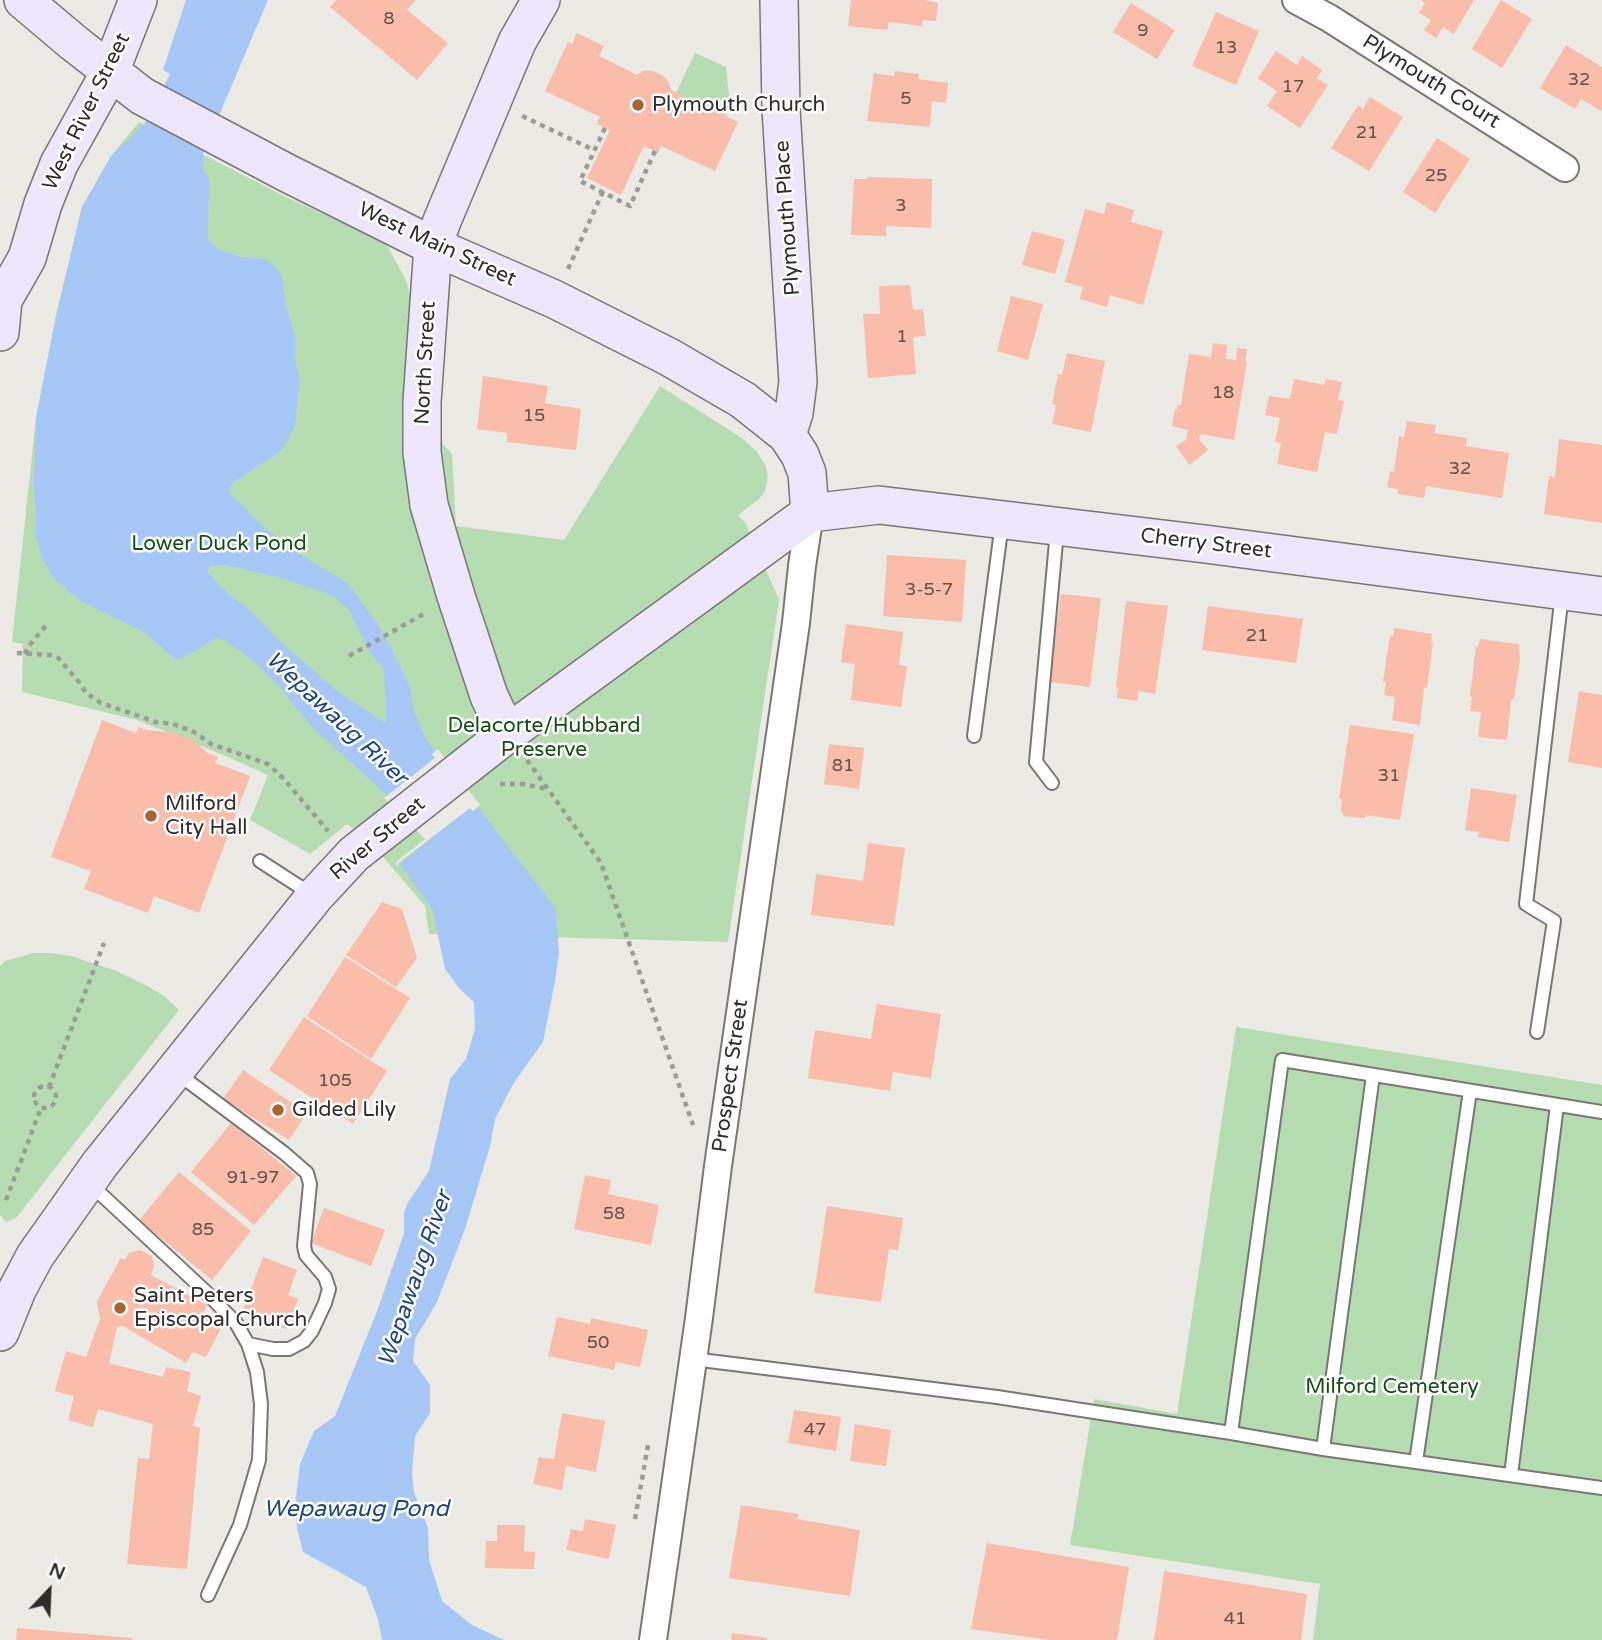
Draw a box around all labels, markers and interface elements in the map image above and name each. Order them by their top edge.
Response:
house number: 8 [383,8,395,30]
house number: 9 [1137,20,1149,42]
street label: West River Street [38,29,136,195]
street label: Plymouth Court [1358,30,1504,134]
house number: 13 [1215,37,1237,59]
house number: 32 [1568,69,1590,91]
house number: 17 [1282,76,1304,98]
house number: 5 [900,88,912,110]
place label: Plymouth Church [652,92,825,118]
marker: Plymouth Church [630,97,646,113]
house number: 21 [1356,122,1378,144]
street label: Plymouth Place [770,140,806,296]
house number: 25 [1425,165,1447,187]
house number: 3 [895,195,907,217]
street label: West Main Street [354,197,520,293]
street label: North Street [410,301,442,425]
house number: 1 [896,326,908,348]
house number: 18 [1212,382,1234,404]
house number: 15 [523,405,545,427]
house number: 32 [1449,458,1471,480]
street label: Cherry Street [1139,523,1273,565]
park label: Lower Duck Pond [131,531,307,557]
house number: 3-5-7 [905,579,953,601]
house number: 21 [1246,625,1268,647]
water label: Wepawaug River [259,646,413,792]
park label: Delacorte/Hubbard Preserve [448,713,640,763]
house number: 81 [832,755,854,777]
house number: 31 [1378,765,1400,787]
place label: Milford City Hall [165,791,248,841]
street label: River Street [325,792,431,886]
marker: Milford City Hall [143,808,159,824]
street label: Prospect Street [708,998,754,1154]
house number: 105 [318,1070,352,1092]
place label: Gilded Lily [292,1097,396,1123]
marker: Gilded Lily [270,1102,286,1118]
house number: 91-97 [227,1167,279,1189]
water label: Wepawaug River [373,1188,459,1370]
house number: 58 [603,1203,625,1225]
house number: 85 [192,1219,214,1241]
place label: Saint Peters Episcopal Church [134,1283,307,1333]
marker: Saint Peters Episcopal Church [112,1300,128,1316]
house number: 50 [587,1332,609,1354]
park label: Milford Cemetery [1305,1374,1479,1400]
house number: 47 [804,1419,826,1441]
water label: Wepawaug Pond [263,1496,449,1524]
north arrow [14,1556,84,1626]
text: N [46,1559,69,1585]
house number: 41 [1224,1608,1246,1630]

